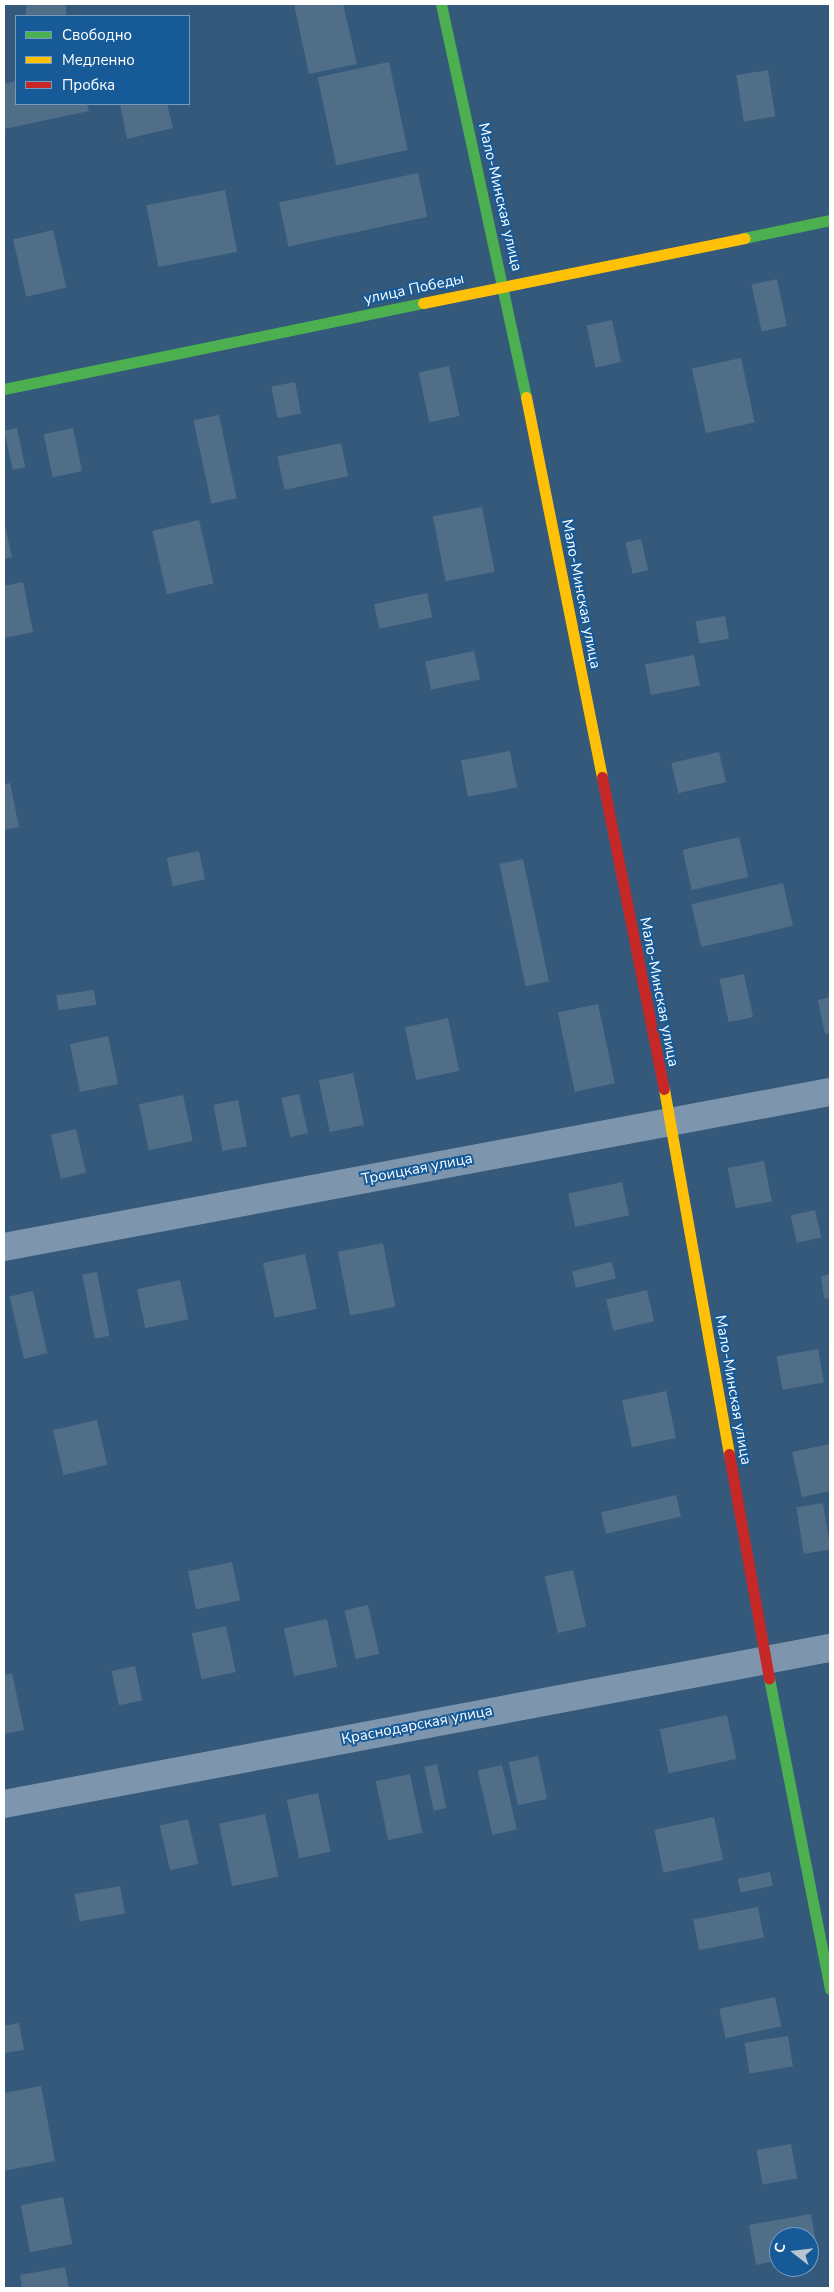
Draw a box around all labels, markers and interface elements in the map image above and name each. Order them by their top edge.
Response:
legend [15,15,190,105]
text: Свободно [62,25,132,45]
text: Медленно [62,50,135,70]
text: Пробка [62,75,115,95]
street label: Мало-Минская улица [474,121,526,273]
street label: улица Победы [362,270,466,308]
street label: Мало-Минская улица [558,518,604,670]
street label: Мало-Минская улица [636,916,682,1068]
street label: Троицкая улица [360,1149,474,1189]
street label: Мало-Минская улица [711,1314,755,1466]
street label: Краснодарская улица [340,1702,494,1748]
north arrow [769,2227,819,2277]
text: С [770,2241,791,2255]

